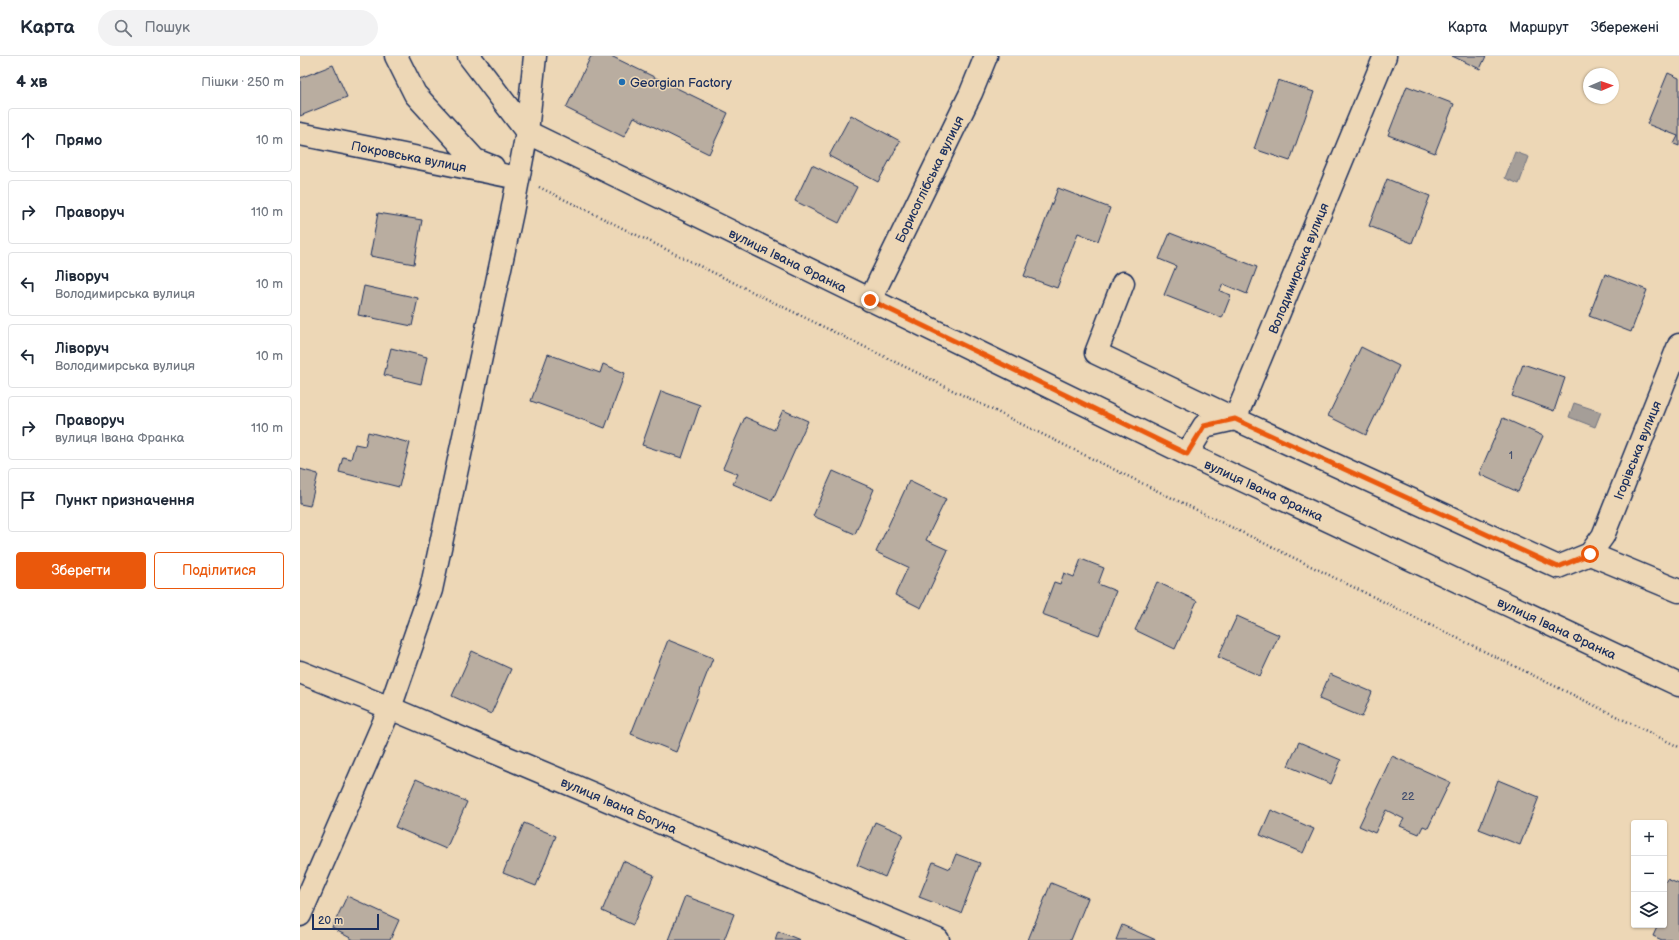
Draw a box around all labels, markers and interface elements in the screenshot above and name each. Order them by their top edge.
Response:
search box [98,10,378,46]
text: Карта [20,16,74,39]
icon: search [112,17,134,39]
text: Пошук [144,18,190,37]
text: Карта [1448,19,1487,36]
text: Маршрут [1509,19,1569,36]
text: Збережені [1591,19,1659,36]
north arrow [1583,68,1619,104]
text: 4 хв [16,72,48,92]
text: Пішки · 250 m [201,74,284,90]
place label: Georgian Factory [630,75,732,91]
marker: Georgian Factory [617,77,627,87]
street label: Борисоглібська вулиця [892,113,968,246]
icon: ahead [17,129,39,151]
text: Прямо [55,131,102,150]
text: 10 m [256,132,283,148]
street label: Покровська вулиця [350,138,468,176]
street label: Володимирська вулиця [1265,200,1333,336]
icon: right [17,201,39,223]
text: Праворуч [55,203,125,222]
text: 110 m [251,204,283,220]
street label: вулиця Івана Франка [726,225,849,297]
text: Ліворуч [55,267,109,286]
icon: left [17,273,39,295]
text: 10 m [256,276,283,292]
text: Володимирська вулиця [55,286,195,302]
route end [861,291,879,309]
text: Ліворуч [55,339,109,358]
icon: left [17,345,39,367]
text: 10 m [256,348,283,364]
text: Володимирська вулиця [55,358,195,374]
street label: Ігорівська вулиця [1611,398,1665,502]
text: Праворуч [55,411,125,430]
icon: right [17,417,39,439]
text: 110 m [251,420,283,436]
text: вулиця Івана Франка [55,430,184,446]
house number: 1 [1509,449,1513,462]
street label: вулиця Івана Франка [1202,456,1326,526]
icon: arrive [17,489,39,511]
text: Пункт призначення [55,491,195,510]
route start [1581,545,1599,563]
button: Зберегти [16,552,146,589]
button: Поділитися [154,552,284,589]
street label: вулиця Івана Франка [1495,594,1619,664]
street label: вулиця Івана Богуна [558,774,679,838]
house number: 22 [1402,790,1415,803]
map controls [1631,820,1667,928]
button: + [1631,820,1667,856]
button: − [1631,856,1667,892]
button: layers [1631,892,1667,928]
scale bar [312,912,379,931]
text: 20 m [318,914,343,927]

